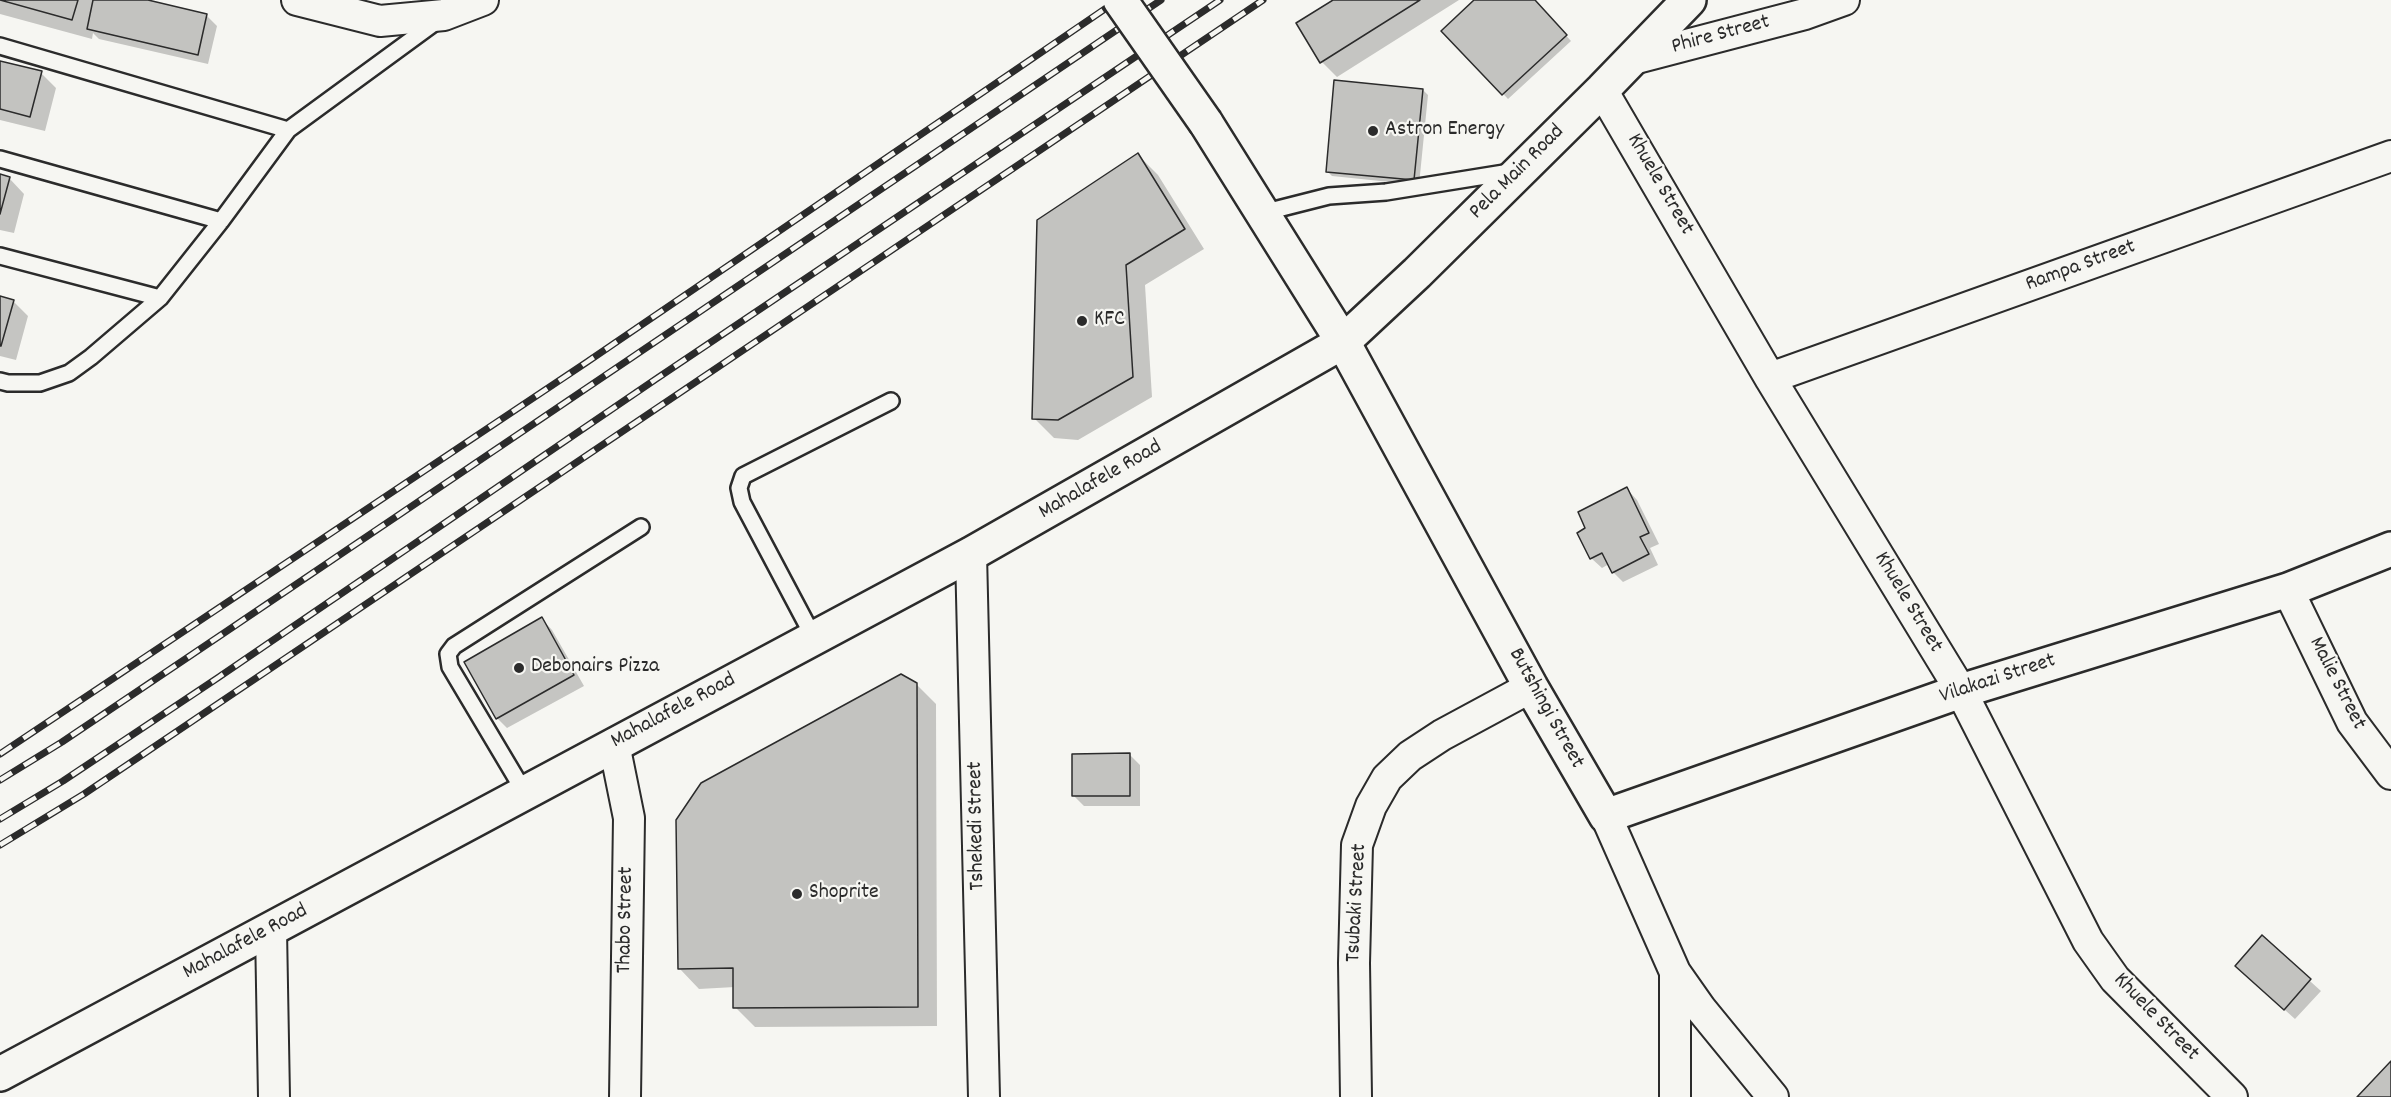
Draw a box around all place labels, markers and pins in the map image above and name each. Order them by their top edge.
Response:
place label: Astron Energy [1385,118,1504,144]
marker: Astron Energy [1366,124,1380,138]
place label: KFC [1094,308,1125,334]
marker: KFC [1075,314,1089,328]
place label: Debonairs Pizza [531,655,659,681]
marker: Debonairs Pizza [512,661,526,675]
place label: Shoprite [809,881,879,907]
marker: Shoprite [790,887,804,901]

